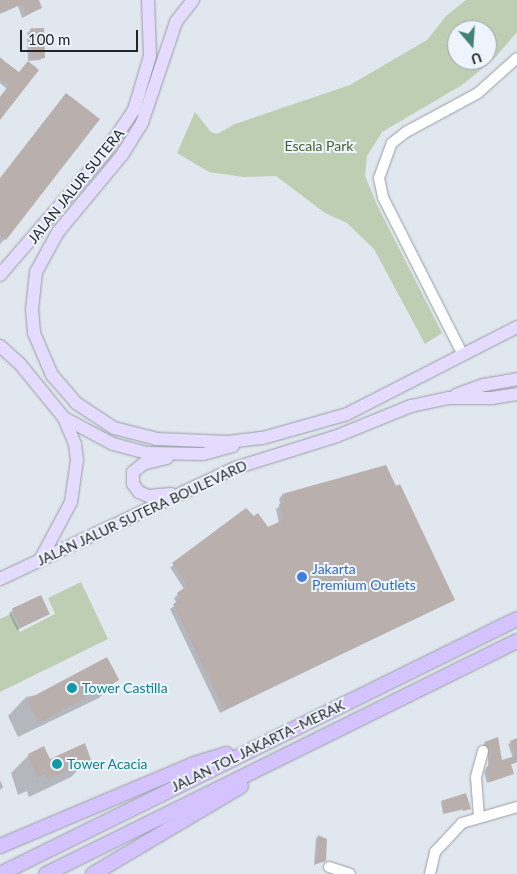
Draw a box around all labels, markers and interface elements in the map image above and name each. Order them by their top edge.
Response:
scale bar [22,20,140,52]
north arrow [447,20,497,70]
text: 100 m [28,30,70,48]
text: U [469,49,484,68]
street label: JALAN JALUR SUTERA [24,125,128,247]
park label: Escala Park [285,138,353,154]
street label: JALAN JALUR SUTERA BOULEVARD [34,457,250,569]
place label: Jakarta Premium Outlets [312,561,416,594]
marker: Jakarta Premium Outlets [296,571,308,583]
place label: Tower Castilla [82,680,168,696]
marker: Tower Castilla [66,682,78,694]
street label: JALAN TOL JAKARTA–MERAK [168,696,348,796]
place label: Tower Acacia [67,756,148,772]
marker: Tower Acacia [51,758,63,770]

